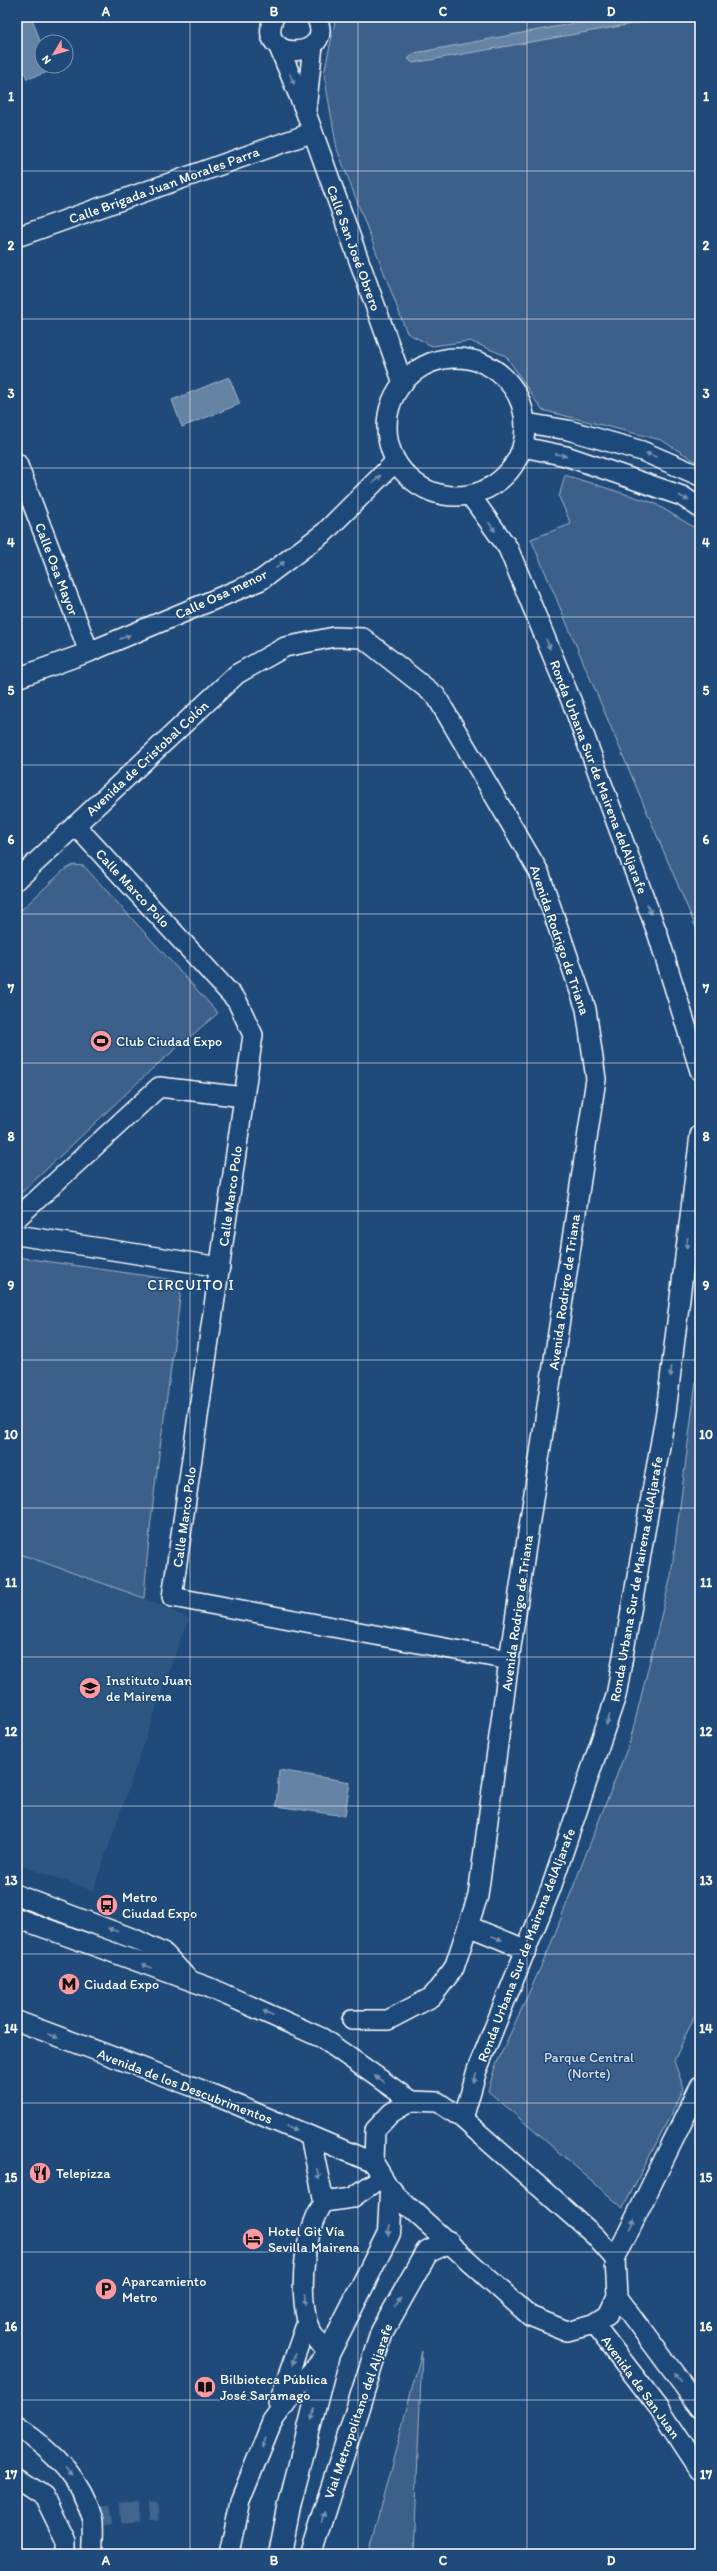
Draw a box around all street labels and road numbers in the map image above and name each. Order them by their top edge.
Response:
street label: Calle Brigada Juan Morales Parra [67,143,262,228]
street label: Calle San José Obrero [323,183,384,313]
street label: Calle Osa Mayor [31,520,82,619]
street label: Calle Osa menor [173,566,270,623]
street label: Ronda Urbana Sur de Mairena delAljarafe [546,658,651,897]
street label: Avenida de Cristobal Colón [83,697,213,820]
street label: Calle Marco Polo [92,845,173,931]
street label: Avenida Rodrigo de Triana [526,863,593,1018]
street label: Calle Marco Polo [215,1145,246,1247]
street label: Avenida Rodrigo de Triana [545,1212,584,1371]
street label: Ronda Urbana Sur de Mairena delAljarafe [607,1455,667,1703]
street label: Calle Marco Polo [169,1466,200,1568]
street label: Avenida Rodrigo de Triana [498,1533,537,1692]
street label: Ronda Urbana Sur de Mairena delAljarafe [474,1826,579,2064]
street label: Avenida de los Descubrimentos [95,2045,275,2128]
street label: Vial Metropolitano del Aljarafe [320,2321,397,2501]
street label: Avenida de San Juan [597,2332,684,2442]

